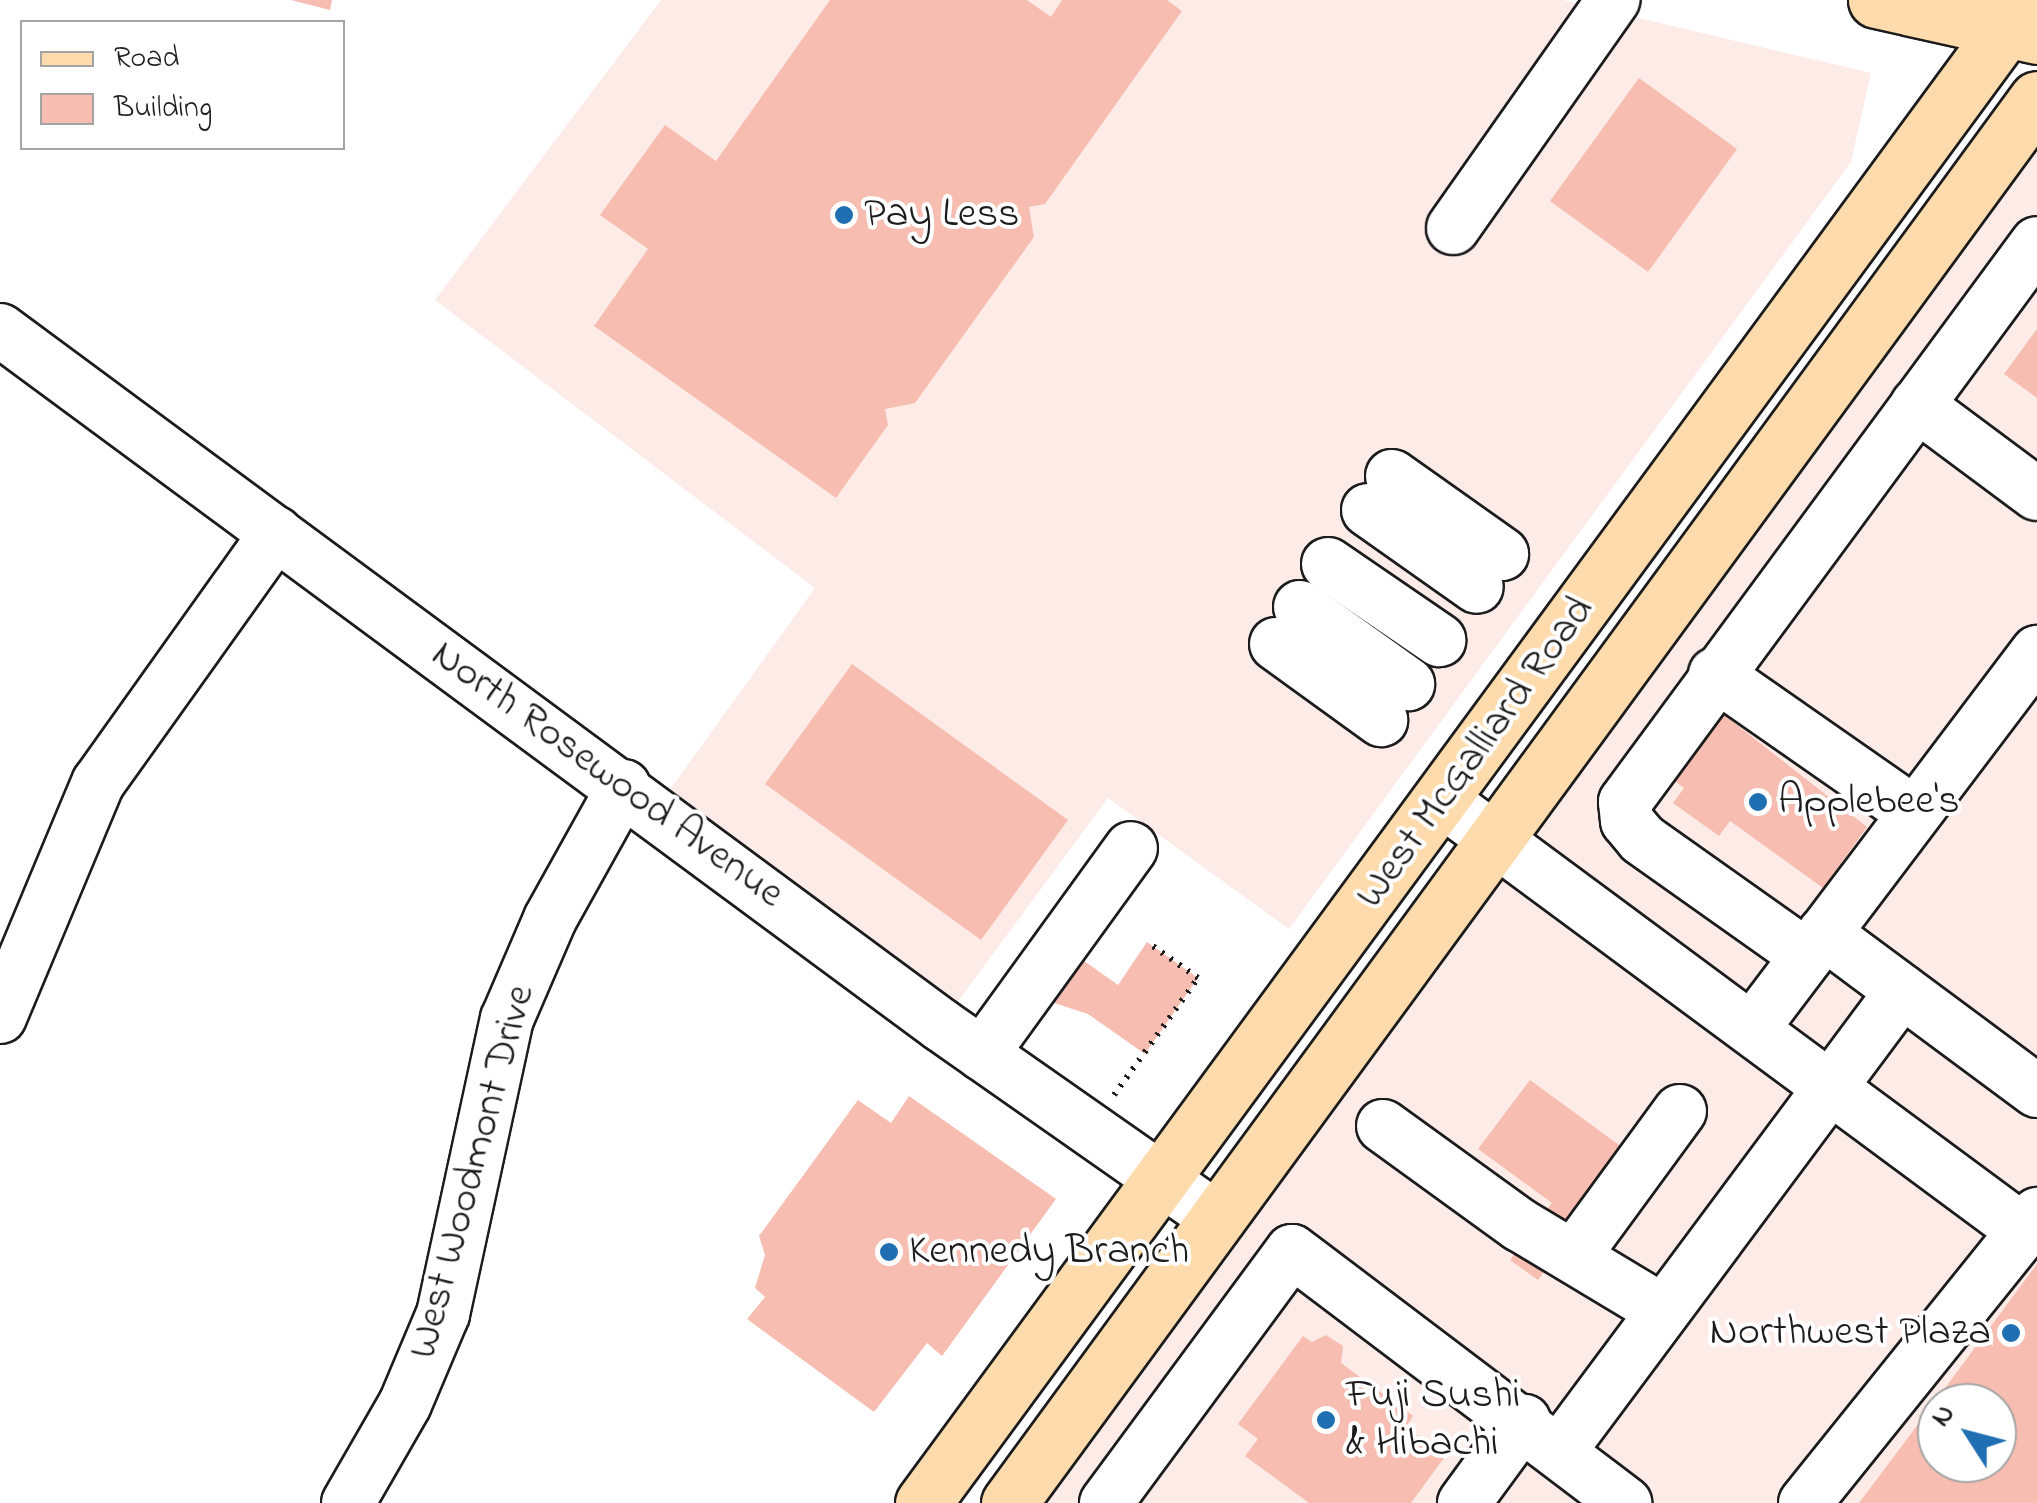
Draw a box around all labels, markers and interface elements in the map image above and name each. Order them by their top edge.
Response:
legend [20,20,345,150]
text: Road [114,37,179,81]
text: Building [114,87,212,131]
place label: Pay Less [864,190,1019,240]
marker: Pay Less [833,204,855,226]
street label: West McGalliard Road [1346,587,1606,919]
street label: North Rosewood Avenue [421,630,793,920]
place label: Applebee's [1778,777,1960,827]
marker: Applebee's [1747,791,1769,813]
street label: West Woodmont Drive [399,980,547,1364]
place label: Kennedy Branch [909,1227,1189,1277]
marker: Kennedy Branch [878,1241,900,1263]
place label: Northwest Plaza [1710,1308,1991,1358]
marker: Northwest Plaza [2000,1322,2022,1344]
place label: Fuji Sushi & Hibachi [1346,1371,1520,1470]
north arrow [1917,1383,2017,1483]
text: N [1922,1397,1966,1436]
marker: Fuji Sushi & Hibachi [1315,1409,1337,1431]

